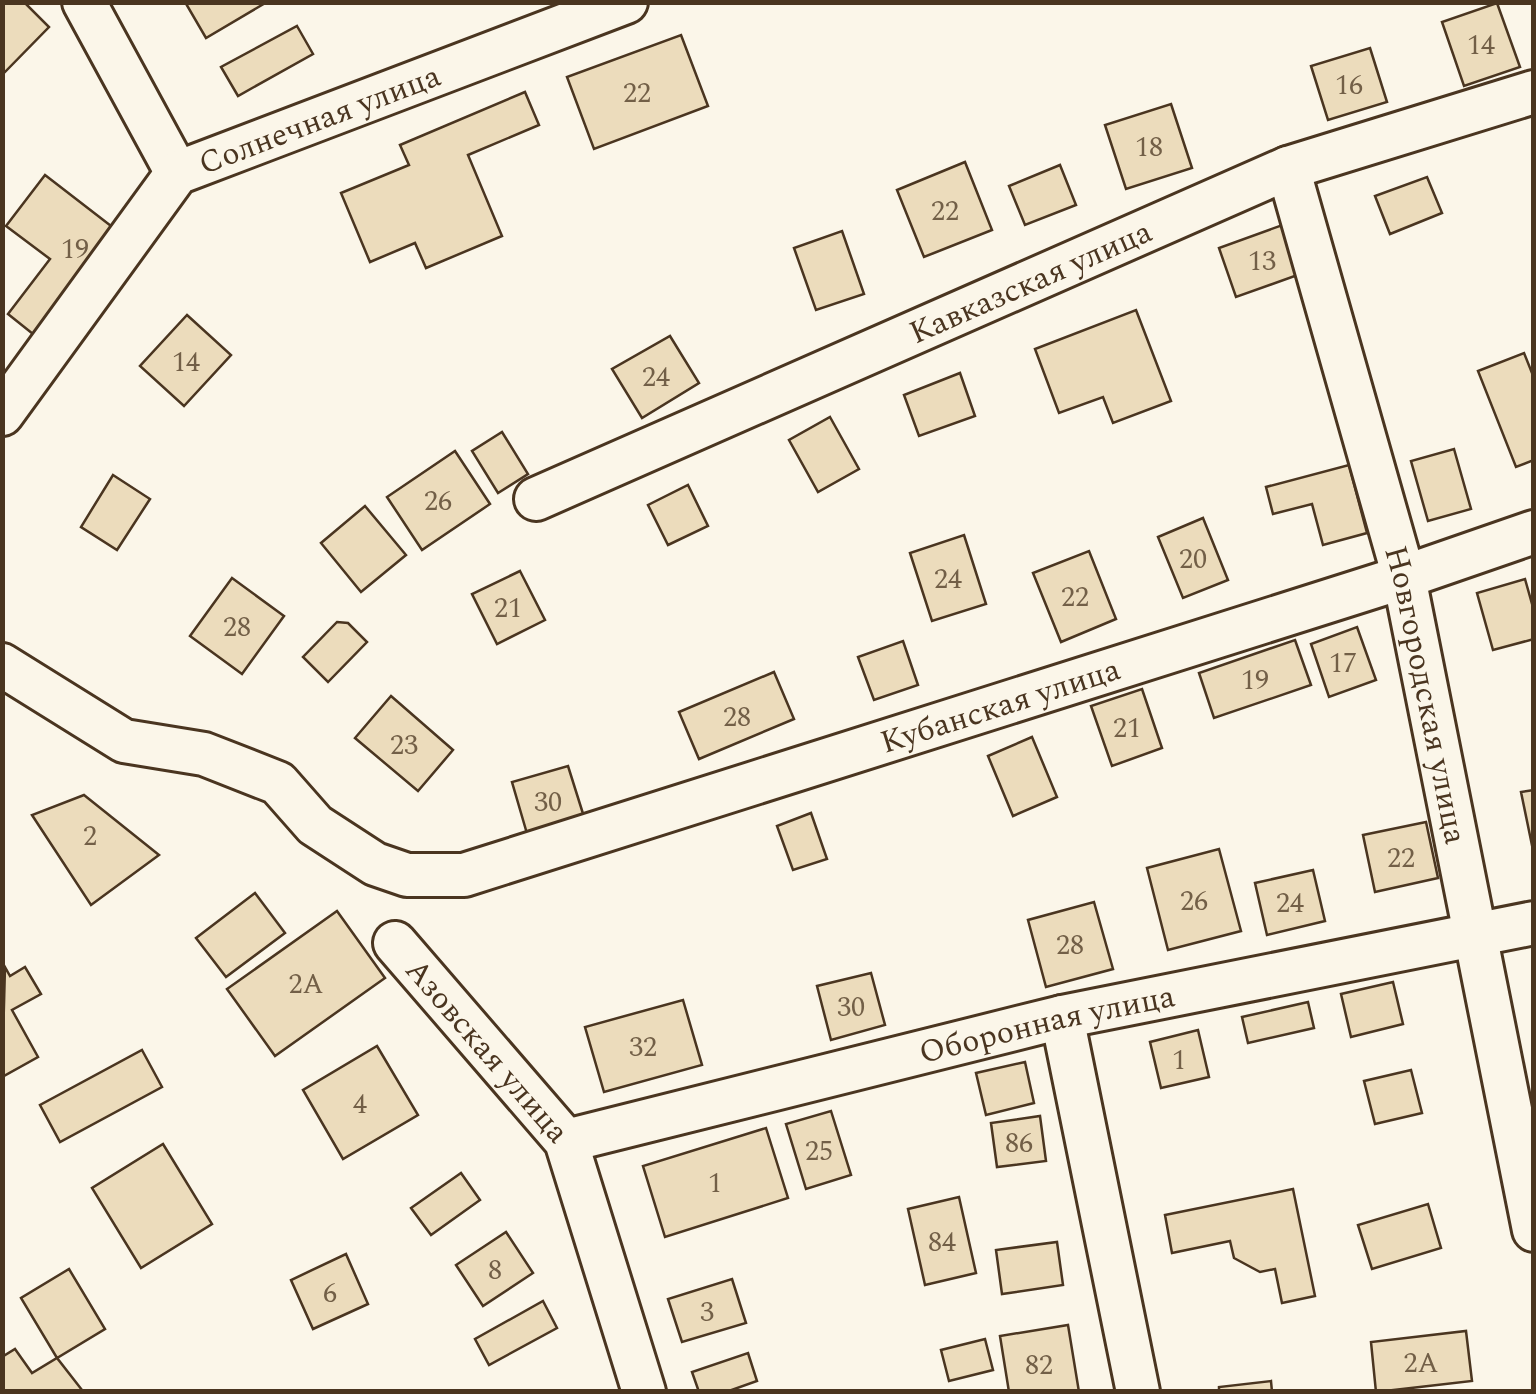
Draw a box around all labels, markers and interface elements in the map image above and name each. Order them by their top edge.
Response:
house number: 14 [1467,24,1495,67]
street label: Солнечная улица [192,52,448,189]
house number: 16 [1335,64,1363,107]
house number: 22 [623,72,651,115]
house number: 18 [1135,126,1163,169]
house number: 22 [931,190,959,233]
street label: Кавказская улица [901,208,1161,358]
house number: 19 [61,228,89,271]
house number: 13 [1248,240,1276,283]
house number: 14 [172,341,200,384]
house number: 24 [642,356,670,399]
house number: 26 [424,480,452,523]
house number: 20 [1179,538,1207,581]
street label: Новгородская улица [1370,540,1480,849]
house number: 24 [934,558,962,601]
house number: 22 [1061,576,1089,619]
house number: 21 [494,587,522,630]
house number: 28 [223,606,251,649]
house number: 17 [1329,642,1357,685]
street label: Кубанская улица [874,645,1127,768]
house number: 19 [1241,659,1269,702]
house number: 28 [723,696,751,739]
house number: 21 [1113,707,1141,750]
house number: 23 [390,724,418,767]
house number: 30 [534,781,562,824]
house number: 2 [83,815,97,858]
house number: 22 [1387,837,1415,880]
house number: 26 [1180,880,1208,923]
house number: 24 [1276,882,1304,925]
house number: 28 [1056,924,1084,967]
street label: Азовская улица [393,948,581,1155]
house number: 2А [288,963,324,1006]
street label: Оборонная улица [914,972,1180,1078]
house number: 30 [837,986,865,1029]
house number: 32 [629,1026,657,1069]
house number: 1 [1172,1039,1186,1082]
house number: 4 [353,1083,367,1126]
house number: 86 [1005,1122,1033,1165]
house number: 25 [805,1130,833,1173]
house number: 1 [708,1162,722,1205]
house number: 84 [928,1221,956,1264]
house number: 8 [488,1249,502,1292]
house number: 6 [323,1272,337,1315]
house number: 3 [700,1291,714,1334]
house number: 2А [1403,1342,1439,1385]
house number: 82 [1025,1344,1053,1387]

